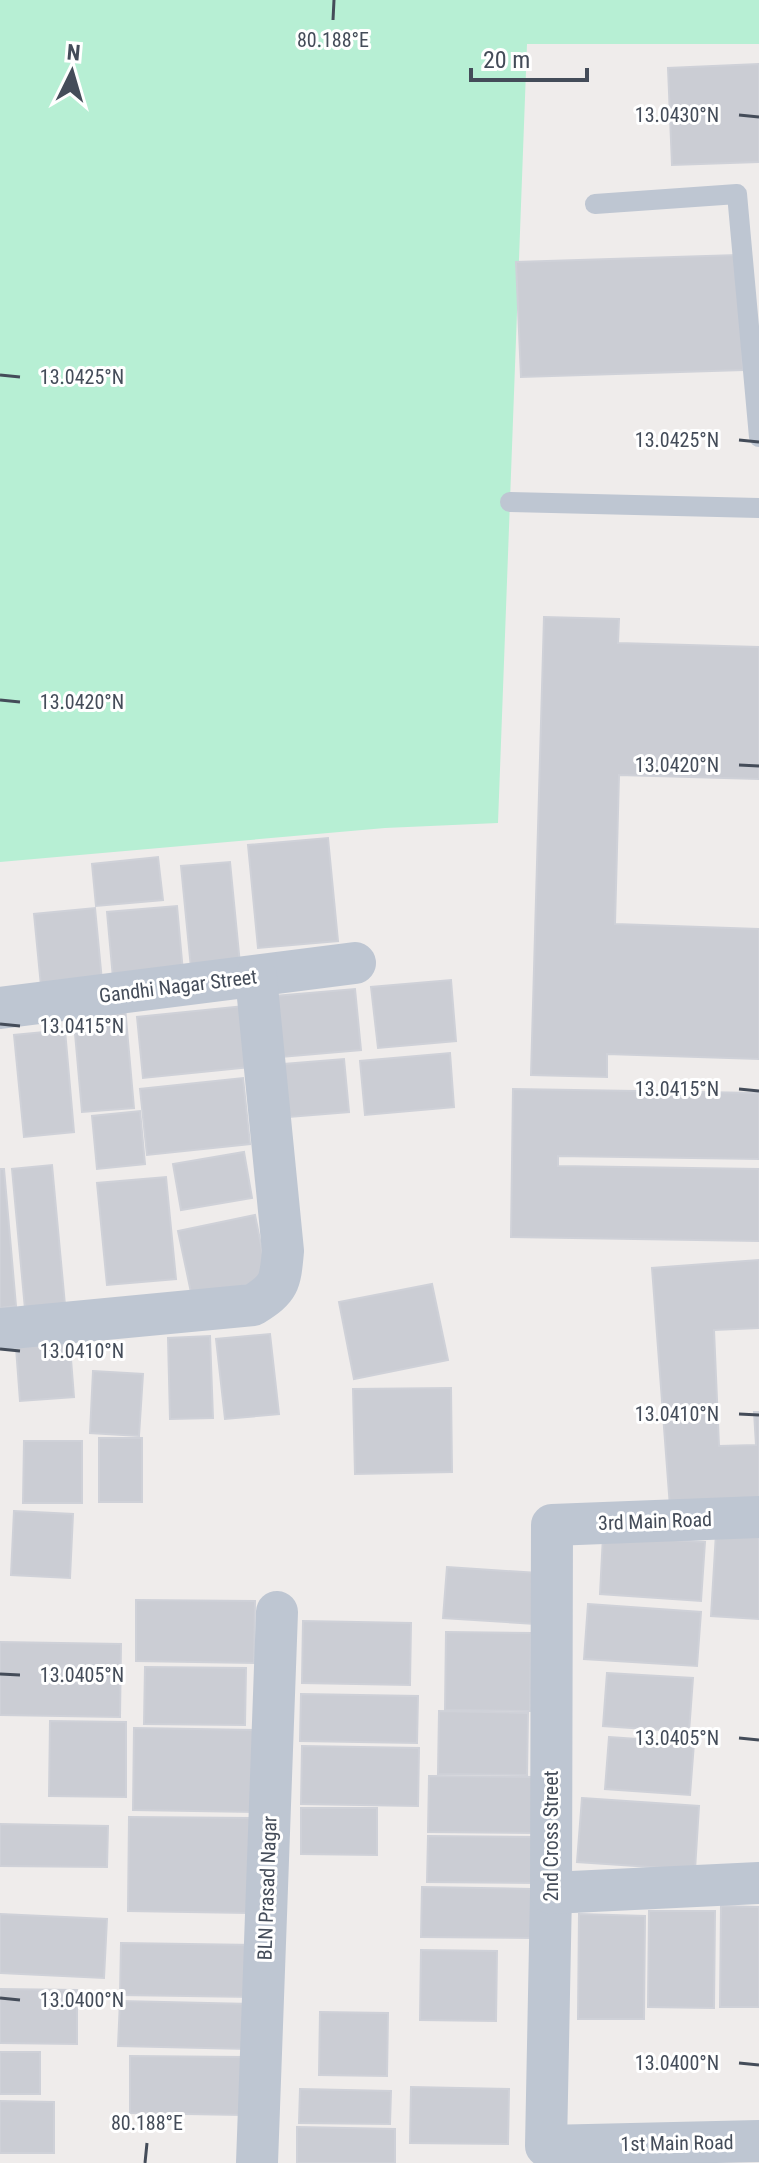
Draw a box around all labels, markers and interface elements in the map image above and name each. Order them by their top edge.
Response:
text: 80.188°E [297,28,369,52]
north arrow [32,32,112,112]
scale bar [471,32,587,82]
text: N [66,40,82,66]
text: 20 m [483,46,530,74]
text: 13.0430°N [635,103,719,127]
text: 13.0425°N [40,365,124,389]
text: 13.0425°N [635,428,719,452]
text: 13.0420°N [40,690,124,714]
text: 13.0420°N [635,753,719,777]
street label: Gandhi Nagar Street [98,964,258,1008]
text: 13.0415°N [40,1014,124,1038]
text: 13.0415°N [635,1077,719,1101]
text: 13.0410°N [40,1339,124,1363]
text: 13.0410°N [635,1402,719,1426]
street label: 3rd Main Road [598,1507,712,1535]
text: 13.0405°N [40,1663,124,1687]
text: 13.0405°N [635,1726,719,1750]
street label: 2nd Cross Street [539,1770,563,1902]
street label: BLN Prasad Nagar [252,1815,282,1961]
text: 13.0400°N [40,1988,124,2012]
text: 13.0400°N [635,2051,719,2075]
text: 80.188°E [111,2111,183,2135]
street label: 1st Main Road [620,2130,734,2156]

